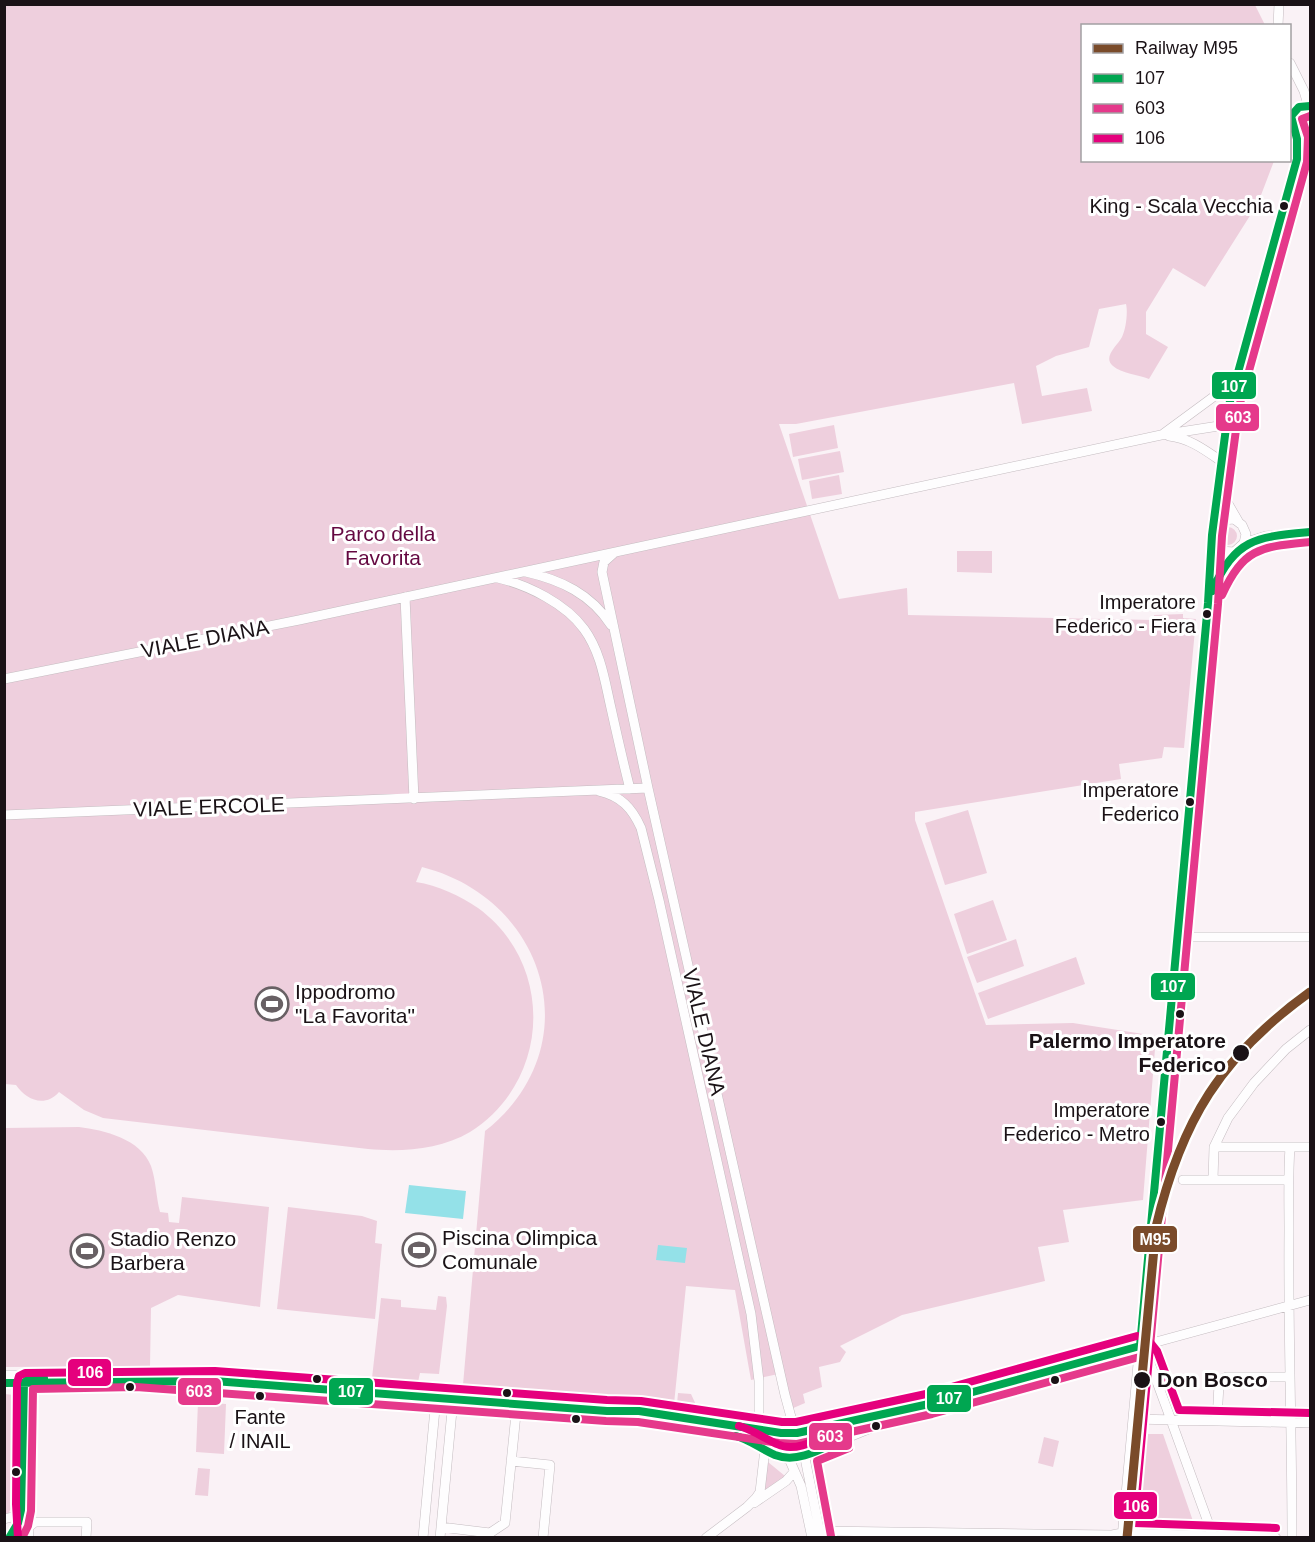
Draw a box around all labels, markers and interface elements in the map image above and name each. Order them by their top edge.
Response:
legend [1081,24,1291,162]
text: Railway M95 [1135,38,1238,58]
text: 107 [1135,68,1165,88]
text: 603 [1135,98,1165,118]
text: 106 [1135,128,1165,148]
place label: King - Scala Vecchia [1090,195,1274,217]
marker: King - Scala Vecchia [1278,200,1290,212]
line badge: 107 [1211,371,1257,400]
text: 107 [1221,378,1247,395]
line badge: 603 [1215,403,1260,432]
text: 603 [1225,409,1251,426]
park label: Parco della Favorita [330,522,436,569]
place label: Imperatore Federico - Fiera [1055,591,1197,637]
marker: Imperatore Federico - Fiera [1201,608,1213,620]
street label: VIALE DIANA [139,615,271,662]
place label: Imperatore Federico [1082,779,1179,825]
street label: VIALE ERCOLE [133,792,285,821]
marker: Imperatore Federico [1184,796,1196,808]
street label: VIALE DIANA [679,966,730,1098]
line badge: 107 [1150,972,1196,1001]
text: 107 [1160,978,1186,995]
place label: Ippodromo "La Favorita" [295,980,415,1027]
sports icon: Ippodromo "La Favorita" [254,986,290,1022]
unlabelled marker [1174,1008,1186,1020]
place label: Palermo Imperatore Federico [1029,1029,1226,1076]
marker: Palermo Imperatore Federico [1231,1043,1251,1063]
place label: Imperatore Federico - Metro [1003,1099,1150,1145]
marker: Imperatore Federico - Metro [1155,1116,1167,1128]
line badge: M95 [1132,1225,1178,1253]
place label: Piscina Olimpica Comunale [442,1226,598,1273]
place label: Stadio Renzo Barbera [110,1227,236,1274]
text: M95 [1139,1231,1171,1248]
sports icon: Piscina Olimpica Comunale [401,1232,437,1268]
sports icon: Stadio Renzo Barbera [69,1233,105,1269]
line badge: 106 [67,1358,112,1387]
text: 106 [77,1364,103,1381]
place label: Don Bosco [1157,1368,1268,1391]
marker: Don Bosco [1132,1370,1152,1390]
unlabelled marker [311,1373,323,1385]
unlabelled marker [1049,1374,1061,1386]
line badge: 603 [177,1377,222,1406]
line badge: 107 [328,1377,374,1406]
unlabelled marker [124,1381,136,1393]
text: 603 [186,1383,212,1400]
text: 107 [338,1383,364,1400]
line badge: 107 [926,1384,972,1413]
unlabelled marker [501,1387,513,1399]
marker: Fante / INAIL [254,1390,266,1402]
text: 107 [936,1390,962,1407]
place label: Fante / INAIL [229,1406,291,1452]
unlabelled marker [570,1413,582,1425]
unlabelled marker [870,1420,882,1432]
line badge: 603 [808,1422,853,1451]
text: 603 [817,1428,843,1445]
unlabelled marker [10,1466,22,1478]
line badge: 106 [1113,1491,1158,1520]
text: 106 [1123,1498,1149,1515]

